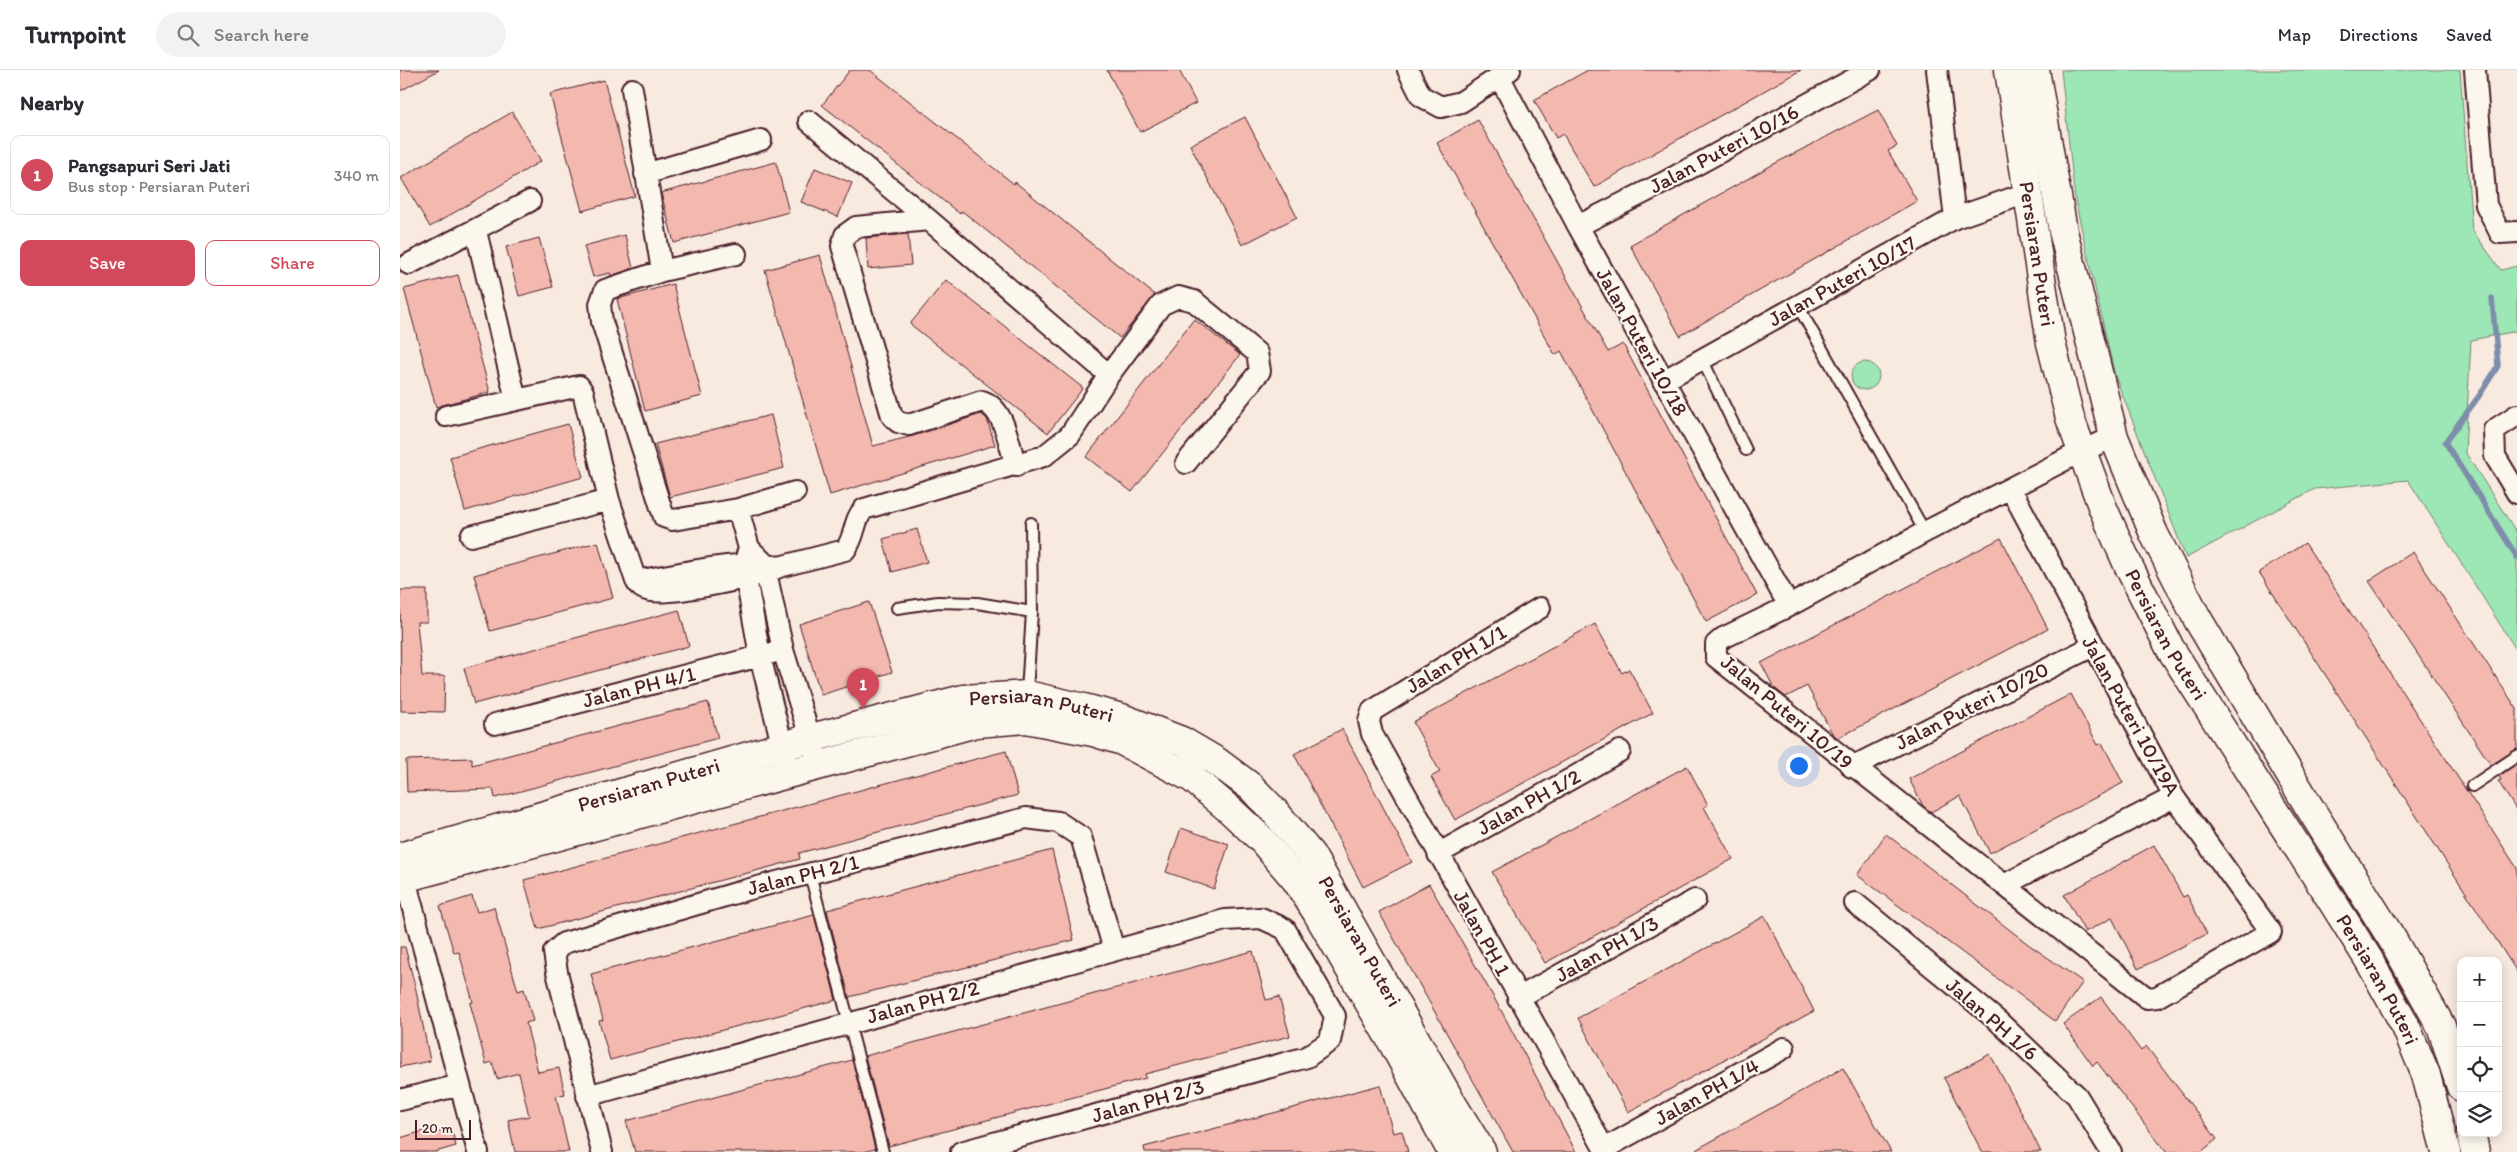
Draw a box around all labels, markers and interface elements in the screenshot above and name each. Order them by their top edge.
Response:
search box [156,12,506,57]
text: Turnpoint [25,20,126,49]
icon: search [174,21,202,49]
text: Search here [214,23,309,46]
text: Map [2278,24,2311,46]
text: Directions [2339,24,2418,46]
text: Saved [2446,24,2492,46]
text: Nearby [20,90,84,115]
street label: Jalan Puteri 10/16 [1645,99,1803,198]
text: Pangsapuri Seri Jati [68,154,230,177]
text: 1 [33,166,41,185]
text: 340 m [334,166,379,185]
text: Bus stop · Persiaran Puteri [68,177,250,196]
street label: Persiaran Puteri [2014,179,2061,328]
street label: Jalan Puteri 10/17 [1764,230,1920,331]
button: Save [20,240,195,286]
button: Share [205,240,380,286]
street label: Jalan Puteri 10/18 [1591,263,1694,420]
street label: Persiaran Puteri [2120,565,2213,705]
street label: Jalan PH 1/1 [1401,619,1511,698]
street label: Jalan Puteri 10/19A [2077,632,2186,800]
street label: Jalan Puteri 10/19 [1716,649,1859,774]
street label: Jalan Puteri 10/20 [1891,656,2053,755]
street label: Jalan PH 4/1 [580,660,698,713]
pin: 1 [847,668,879,709]
street label: Persiaran Puteri [968,682,1116,727]
street label: Persiaran Puteri [575,752,722,817]
your location [1786,753,1812,779]
street label: Jalan PH 1/2 [1473,763,1585,840]
street label: Jalan PH 2/1 [745,849,861,900]
street label: Persiaran Puteri [1313,871,1407,1011]
street label: Jalan PH 1 [1449,886,1516,980]
street label: Persiaran Puteri [2331,909,2425,1048]
street label: Jalan PH 1/3 [1551,910,1663,987]
map controls [2457,957,2502,1137]
button: + [2457,957,2502,1002]
street label: Jalan PH 1/6 [1941,972,2044,1065]
street label: Jalan PH 2/2 [864,975,982,1028]
button: − [2457,1002,2502,1047]
button: locate [2457,1047,2502,1092]
street label: Jalan PH 1/4 [1650,1052,1764,1130]
street label: Jalan PH 2/3 [1089,1073,1207,1128]
button: layers [2457,1092,2502,1137]
scale bar [415,1117,471,1140]
text: 20 m [422,1120,453,1137]

